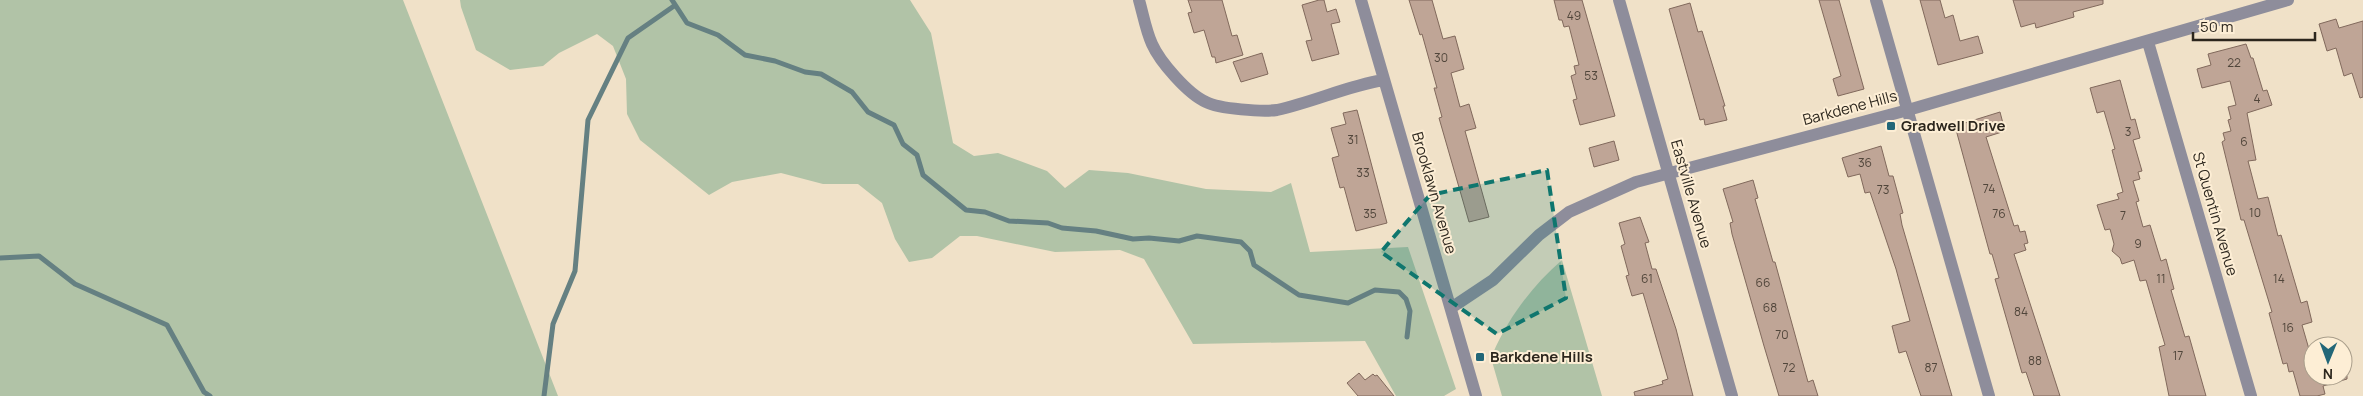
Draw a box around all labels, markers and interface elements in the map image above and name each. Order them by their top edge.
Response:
house number: 49 [1567,7,1581,24]
scale bar [2193,10,2316,42]
text: 50 m [2200,16,2234,37]
house number: 30 [1434,49,1448,66]
house number: 22 [2227,54,2241,71]
house number: 53 [1584,67,1598,84]
street label: Barkdene Hills [1800,85,1900,130]
house number: 4 [2253,90,2261,107]
place label: Gradwell Drive [1901,115,2006,136]
marker: Gradwell Drive [1885,120,1897,132]
house number: 3 [2125,123,2131,140]
street label: Brooklawn Avenue [1407,129,1462,257]
house number: 31 [1347,131,1359,148]
house number: 6 [2240,133,2248,150]
street label: Eastville Avenue [1666,137,1717,251]
street label: St Quentin Avenue [2188,149,2243,279]
house number: 36 [1858,154,1872,171]
house number: 33 [1356,164,1370,181]
house number: 74 [1983,180,1995,197]
house number: 73 [1877,181,1889,198]
house number: 10 [2249,204,2261,221]
house number: 35 [1363,205,1377,222]
house number: 76 [1992,205,2006,222]
house number: 7 [2120,207,2126,224]
house number: 9 [2134,235,2142,252]
house number: 61 [1641,270,1653,287]
house number: 11 [2156,270,2166,287]
house number: 14 [2273,270,2285,287]
house number: 66 [1756,274,1770,291]
house number: 68 [1763,299,1777,316]
house number: 84 [2014,303,2028,320]
house number: 16 [2282,319,2294,336]
house number: 70 [1775,326,1789,343]
north arrow [2303,336,2353,386]
place label: Barkdene Hills [1490,346,1593,367]
house number: 17 [2173,347,2183,364]
marker: Barkdene Hills [1474,351,1486,363]
house number: 88 [2028,352,2042,369]
house number: 72 [1783,359,1796,376]
house number: 87 [1925,359,1938,376]
text: N [2323,365,2333,384]

